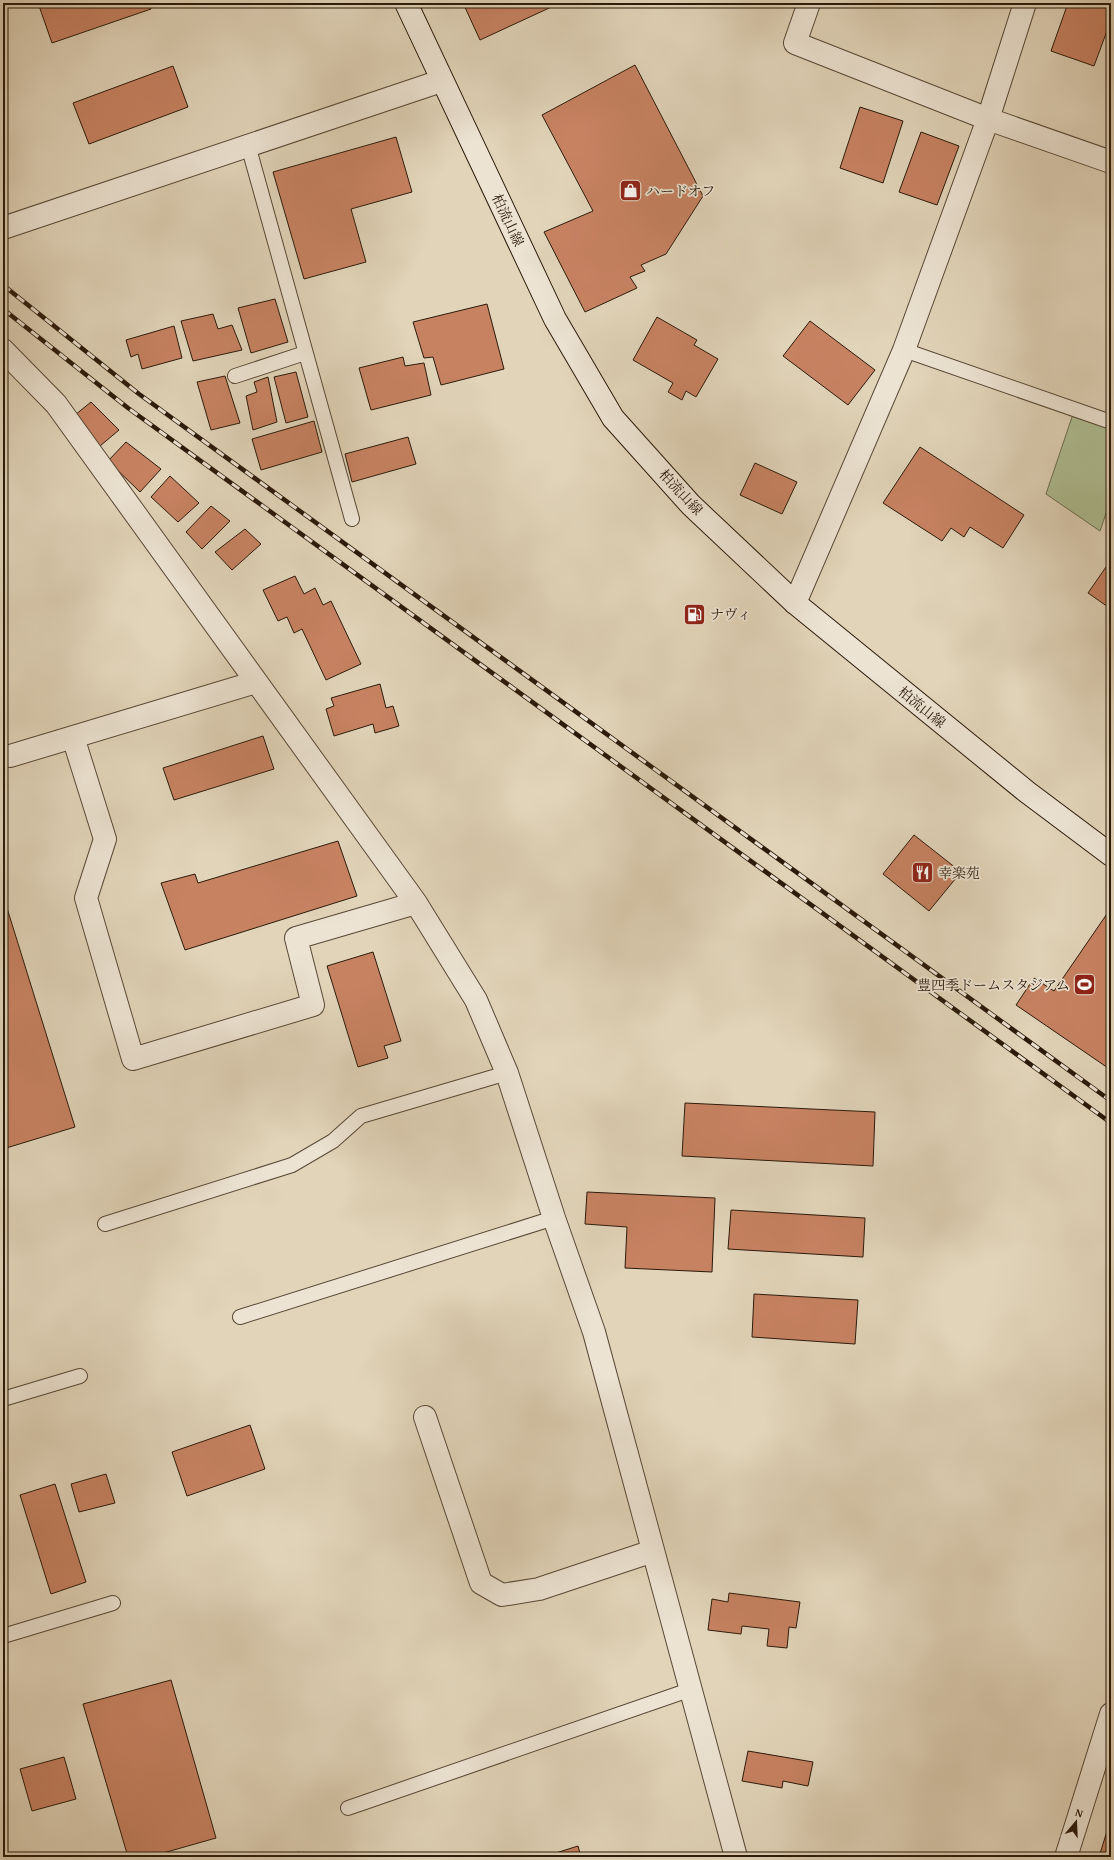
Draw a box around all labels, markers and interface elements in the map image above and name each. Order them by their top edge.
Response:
shop icon: ハードオフ [618,178,644,204]
place label: ハードオフ [646,181,715,201]
street label: 柏流山線 [487,190,529,250]
street label: 柏流山線 [655,465,707,519]
fuel station icon: ナヴィ [682,601,708,627]
place label: ナヴィ [710,604,751,624]
street label: 柏流山線 [894,682,950,732]
restaurant icon: 幸楽苑 [909,860,935,886]
place label: 幸楽苑 [938,863,980,883]
sports icon: 豊四季ドームスタジアム [1072,972,1098,998]
place label: 豊四季ドームスタジアム [917,975,1070,995]
north arrow [1056,1802,1096,1842]
text: N [1073,1804,1086,1822]

